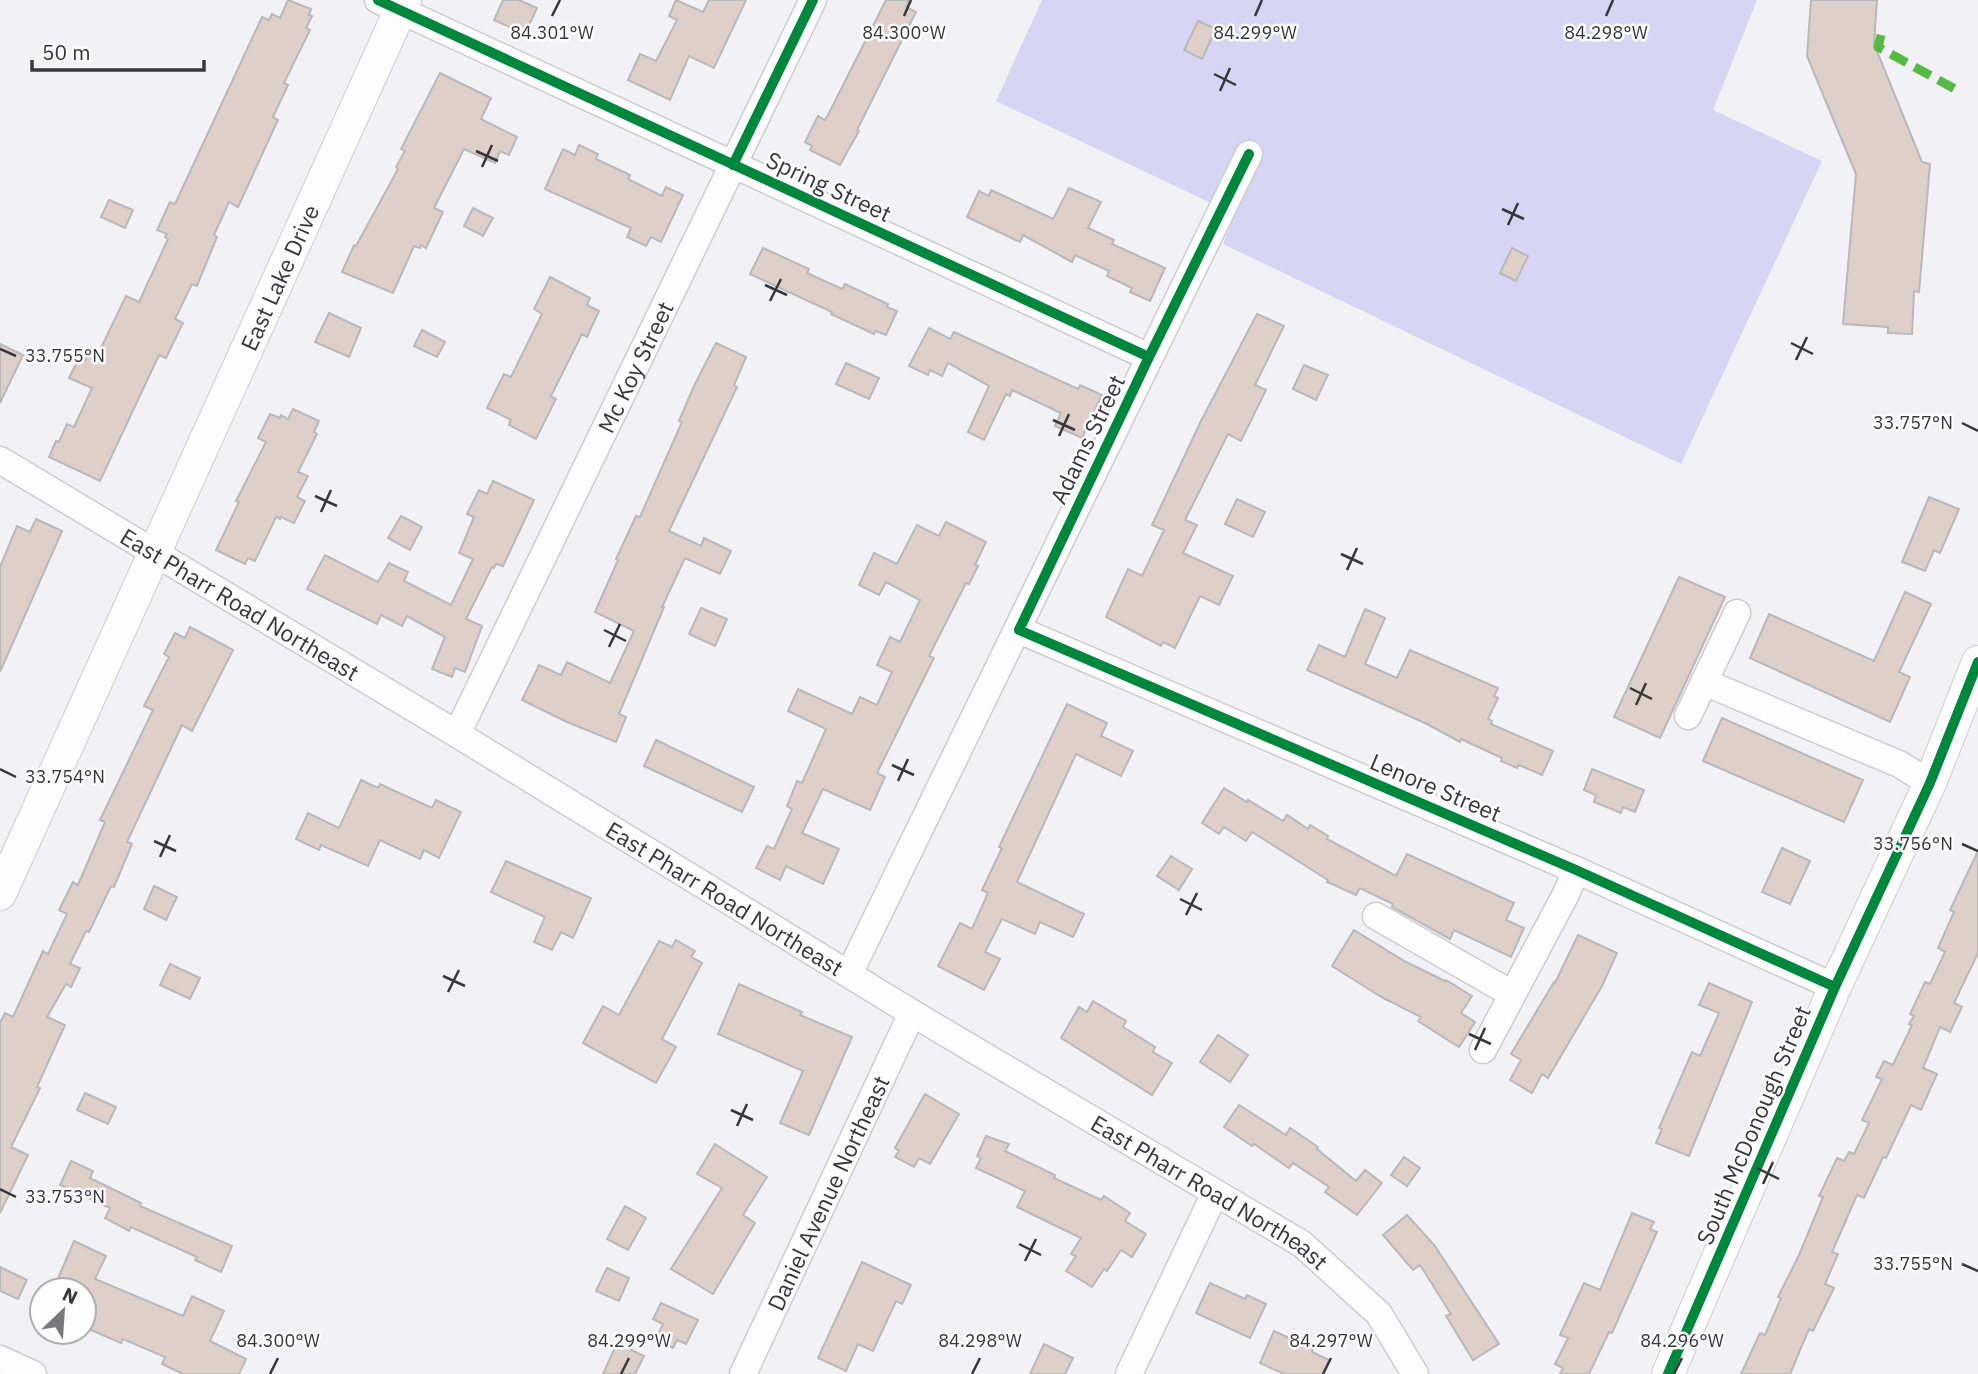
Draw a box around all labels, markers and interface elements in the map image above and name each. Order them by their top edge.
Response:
text: 84.301°W [510,21,594,44]
text: 84.300°W [862,21,946,44]
text: 84.299°W [1213,21,1297,44]
text: 84.298°W [1564,21,1648,44]
scale bar [32,28,203,72]
text: 50 m [42,38,91,66]
street label: Spring Street [762,144,896,228]
street label: East Lake Drive [233,199,325,355]
street label: Mc Koy Street [590,296,680,438]
text: 33.755°N [25,344,105,367]
street label: Adams Street [1043,369,1131,509]
text: 33.757°N [1873,411,1953,434]
street label: East Pharr Road Northeast [115,521,365,687]
street label: Lenore Street [1366,746,1506,828]
text: 33.754°N [25,765,105,788]
street label: East Pharr Road Northeast [601,814,849,982]
text: 33.756°N [1873,832,1953,855]
street label: South McDonough Street [1689,1001,1817,1249]
street label: Daniel Avenue Northeast [760,1071,896,1315]
street label: East Pharr Road Northeast [1086,1108,1335,1276]
text: 33.753°N [25,1185,105,1208]
text: 33.755°N [1873,1252,1953,1275]
north arrow [28,1276,98,1346]
text: N [59,1282,81,1309]
text: 84.300°W [236,1329,320,1352]
text: 84.299°W [587,1329,671,1352]
text: 84.298°W [938,1329,1022,1352]
text: 84.297°W [1289,1329,1373,1352]
text: 84.296°W [1640,1329,1724,1352]

